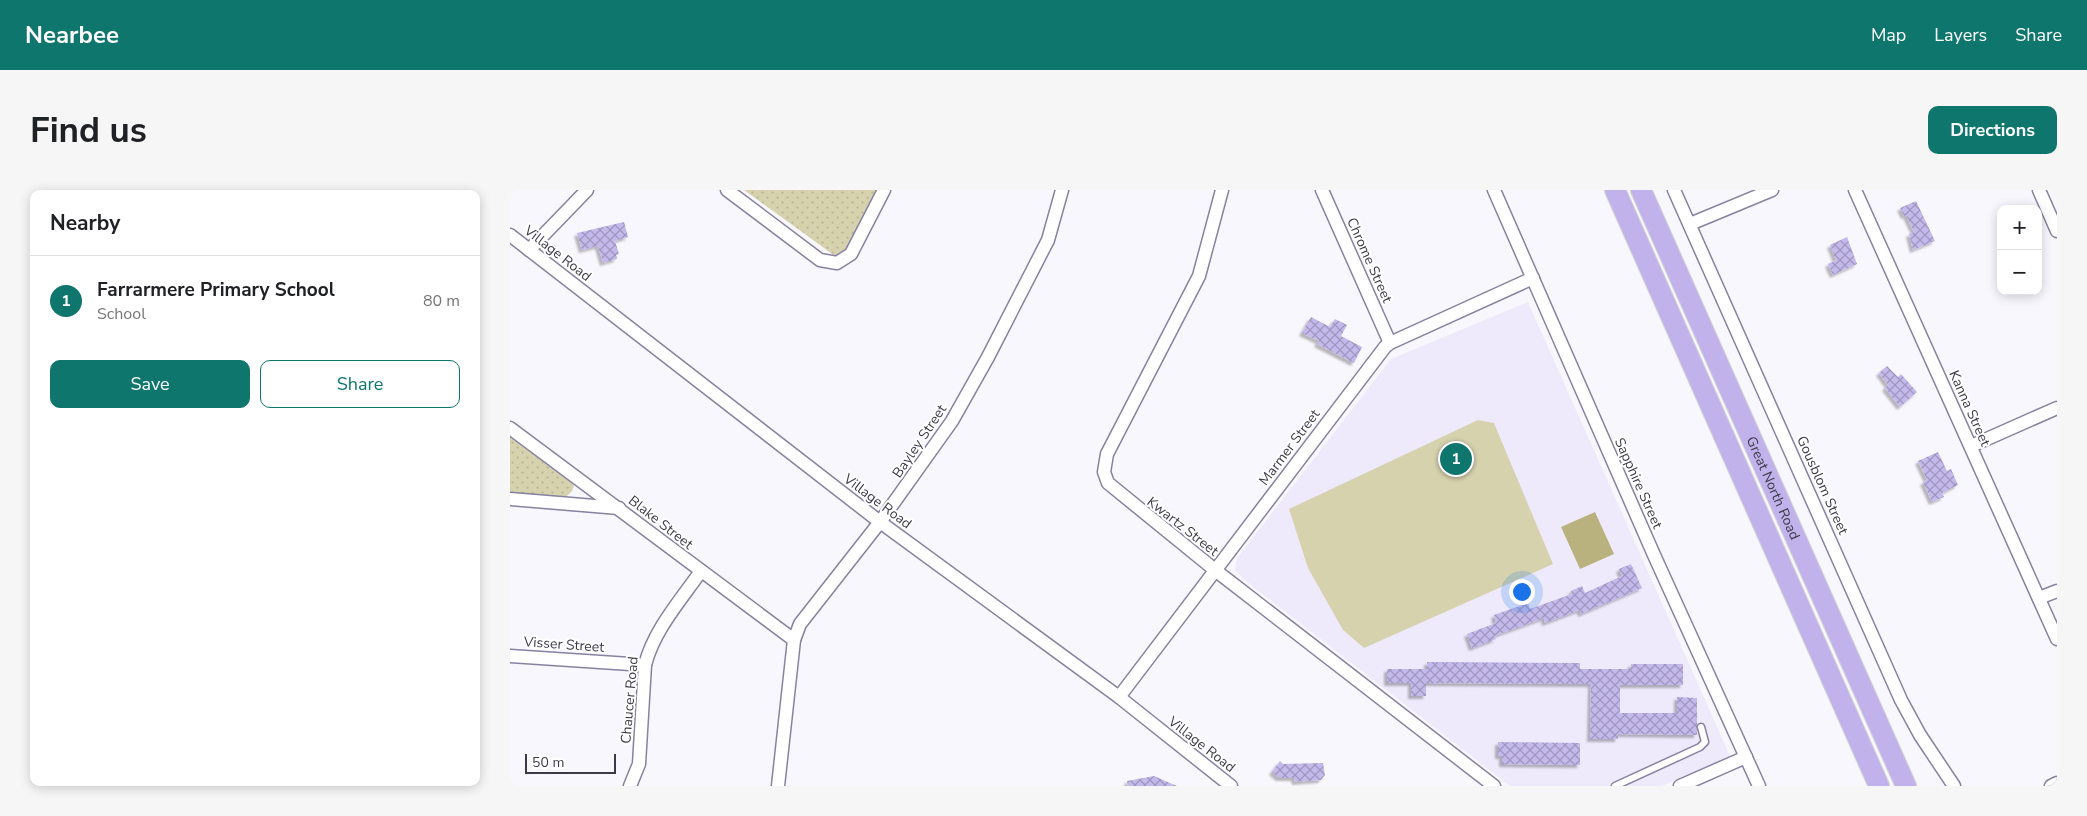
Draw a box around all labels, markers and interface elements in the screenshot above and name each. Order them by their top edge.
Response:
text: Nearbee [25,19,119,51]
text: Map [1871,23,1906,47]
text: Layers [1934,23,1987,47]
text: Share [2015,23,2062,47]
button: Directions [1928,106,2057,154]
text: Find us [30,107,147,154]
map controls [1997,205,2042,295]
button: + [1997,205,2042,250]
text: Nearby [50,209,120,237]
street label: Chrome Street [1342,215,1397,306]
street label: Village Road [519,221,595,286]
button: − [1997,250,2042,295]
text: Farrarmere Primary School [97,277,335,303]
text: 1 [61,290,71,312]
text: 80 m [423,290,460,312]
text: School [97,303,146,325]
button: Save [50,360,250,408]
button: Share [260,360,460,408]
street label: Kanna Street [1944,367,1995,449]
street label: Bayley Street [888,401,951,482]
street label: Marmer Street [1255,405,1324,489]
street label: Great North Road [1742,433,1804,543]
street label: Gousblom Street [1792,433,1853,538]
street label: Sapphire Street [1610,435,1667,532]
pin: 1 [1440,440,1472,478]
street label: Village Road [839,469,916,533]
street label: Blake Street [624,491,697,554]
street label: Kwartz Street [1143,492,1222,560]
your location [1509,579,1535,605]
street label: Visser Street [522,632,605,657]
street label: Chaucer Road [616,656,643,745]
street label: Village Road [1163,712,1239,777]
scale bar [525,751,616,774]
text: 50 m [532,753,564,772]

